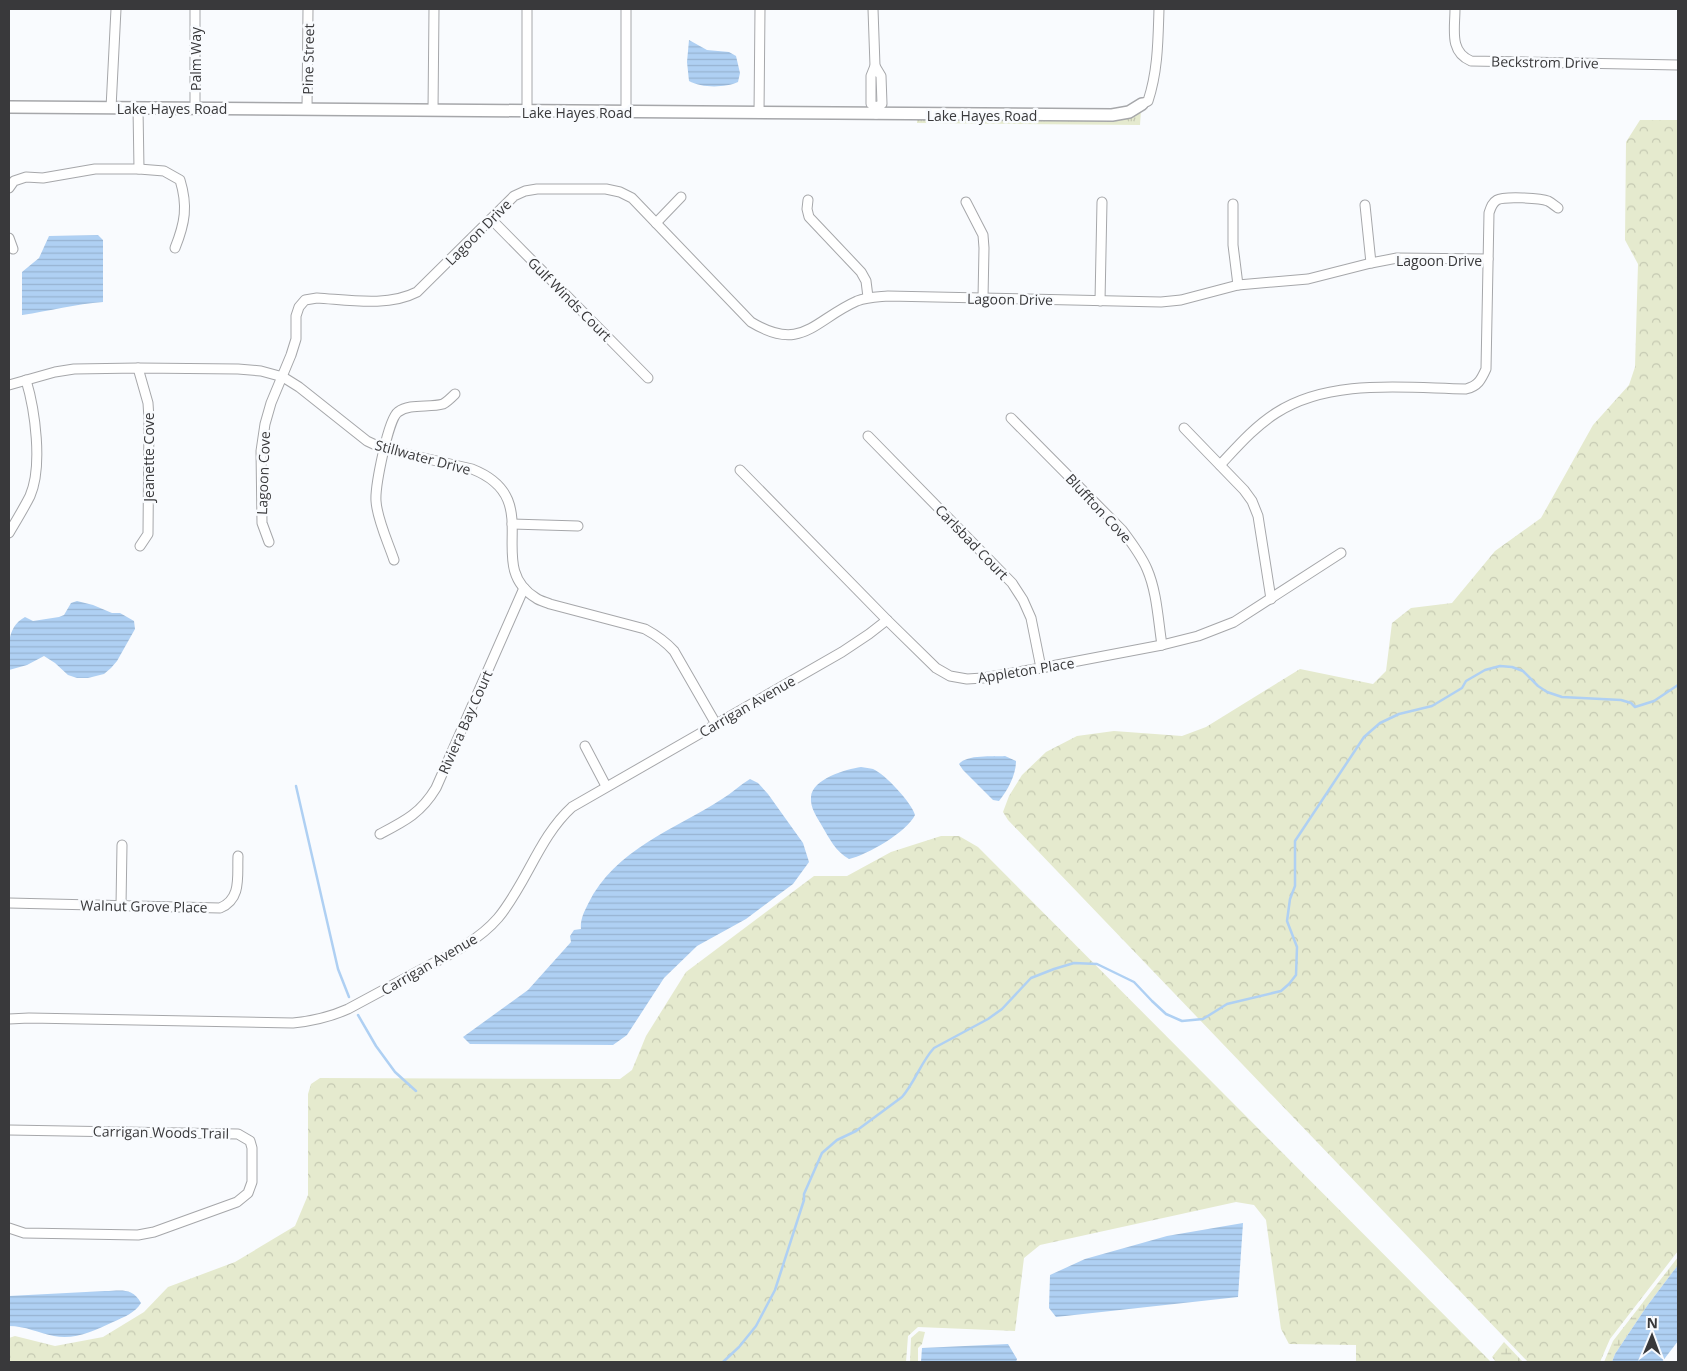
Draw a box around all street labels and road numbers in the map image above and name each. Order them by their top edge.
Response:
street label: Pine Street [298,23,318,95]
street label: Palm Way [186,26,205,91]
street label: Beckstrom Drive [1491,52,1599,72]
street label: Lake Hayes Road [117,99,227,118]
street label: Lake Hayes Road [522,103,632,122]
street label: Lake Hayes Road [927,106,1037,125]
street label: Lagoon Drive [441,195,515,269]
street label: Lagoon Drive [1396,251,1482,270]
street label: Gulf Winds Court [524,253,616,345]
street label: Lagoon Drive [967,289,1053,309]
street label: Jeanette Cove [139,412,158,504]
street label: Lagoon Cove [252,431,274,515]
street label: Stillwater Drive [373,435,473,479]
street label: Bluffton Cove [1062,469,1136,547]
street label: Carlsbad Court [931,500,1013,584]
street label: Appleton Place [976,653,1076,687]
street label: Riviera Bay Court [434,667,496,777]
street label: Carrigan Avenue [696,671,799,741]
street label: Walnut Grove Place [80,895,208,917]
street label: Carrigan Avenue [378,929,481,999]
street label: Carrigan Woods Trail [93,1121,229,1143]

